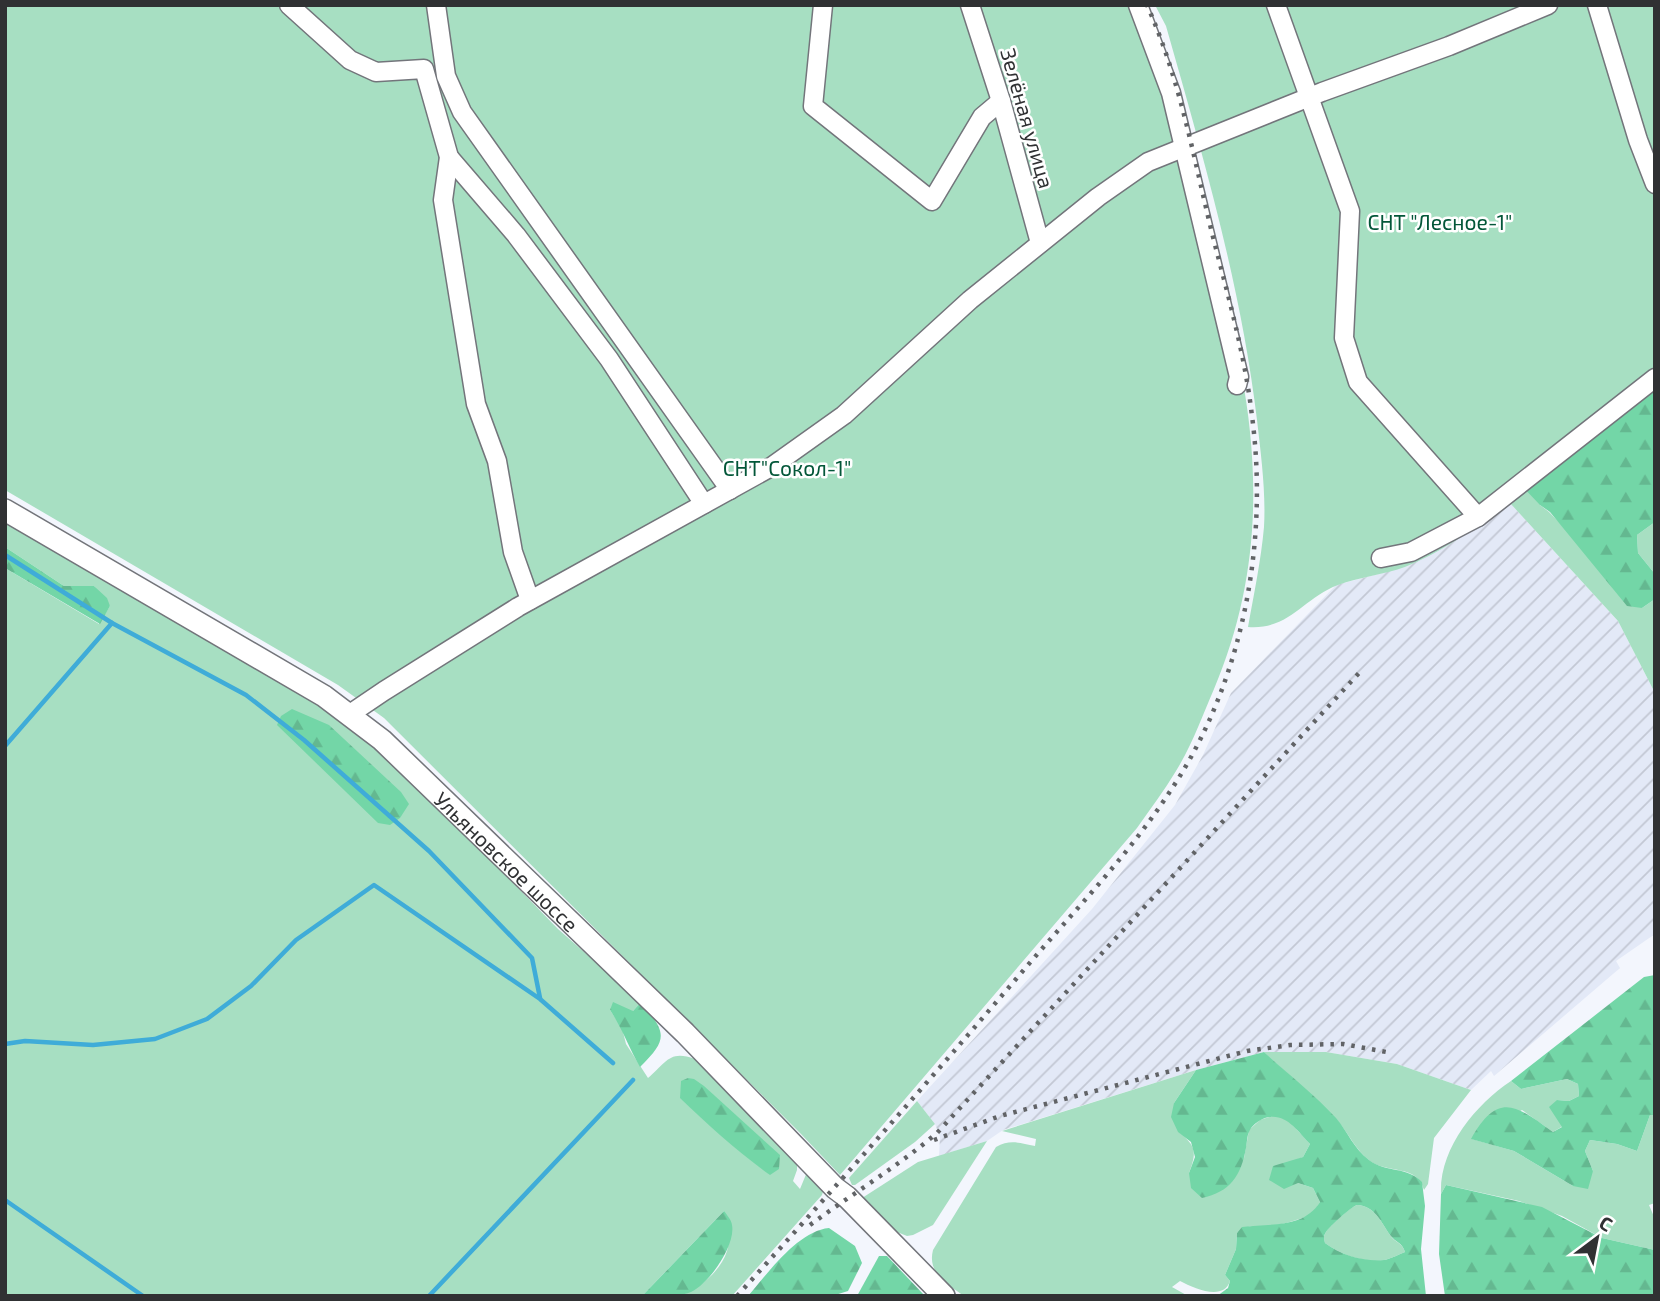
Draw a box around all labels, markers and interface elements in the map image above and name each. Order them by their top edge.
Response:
street label: Зелёная улица [995,45,1060,191]
park label: СНТ "Лесное-1" [1368,209,1512,234]
park label: СНТ"Сокол-1" [723,455,851,480]
street label: Ульяновское шоссе [430,786,584,936]
north arrow [1562,1203,1632,1273]
text: С [1595,1210,1617,1236]

